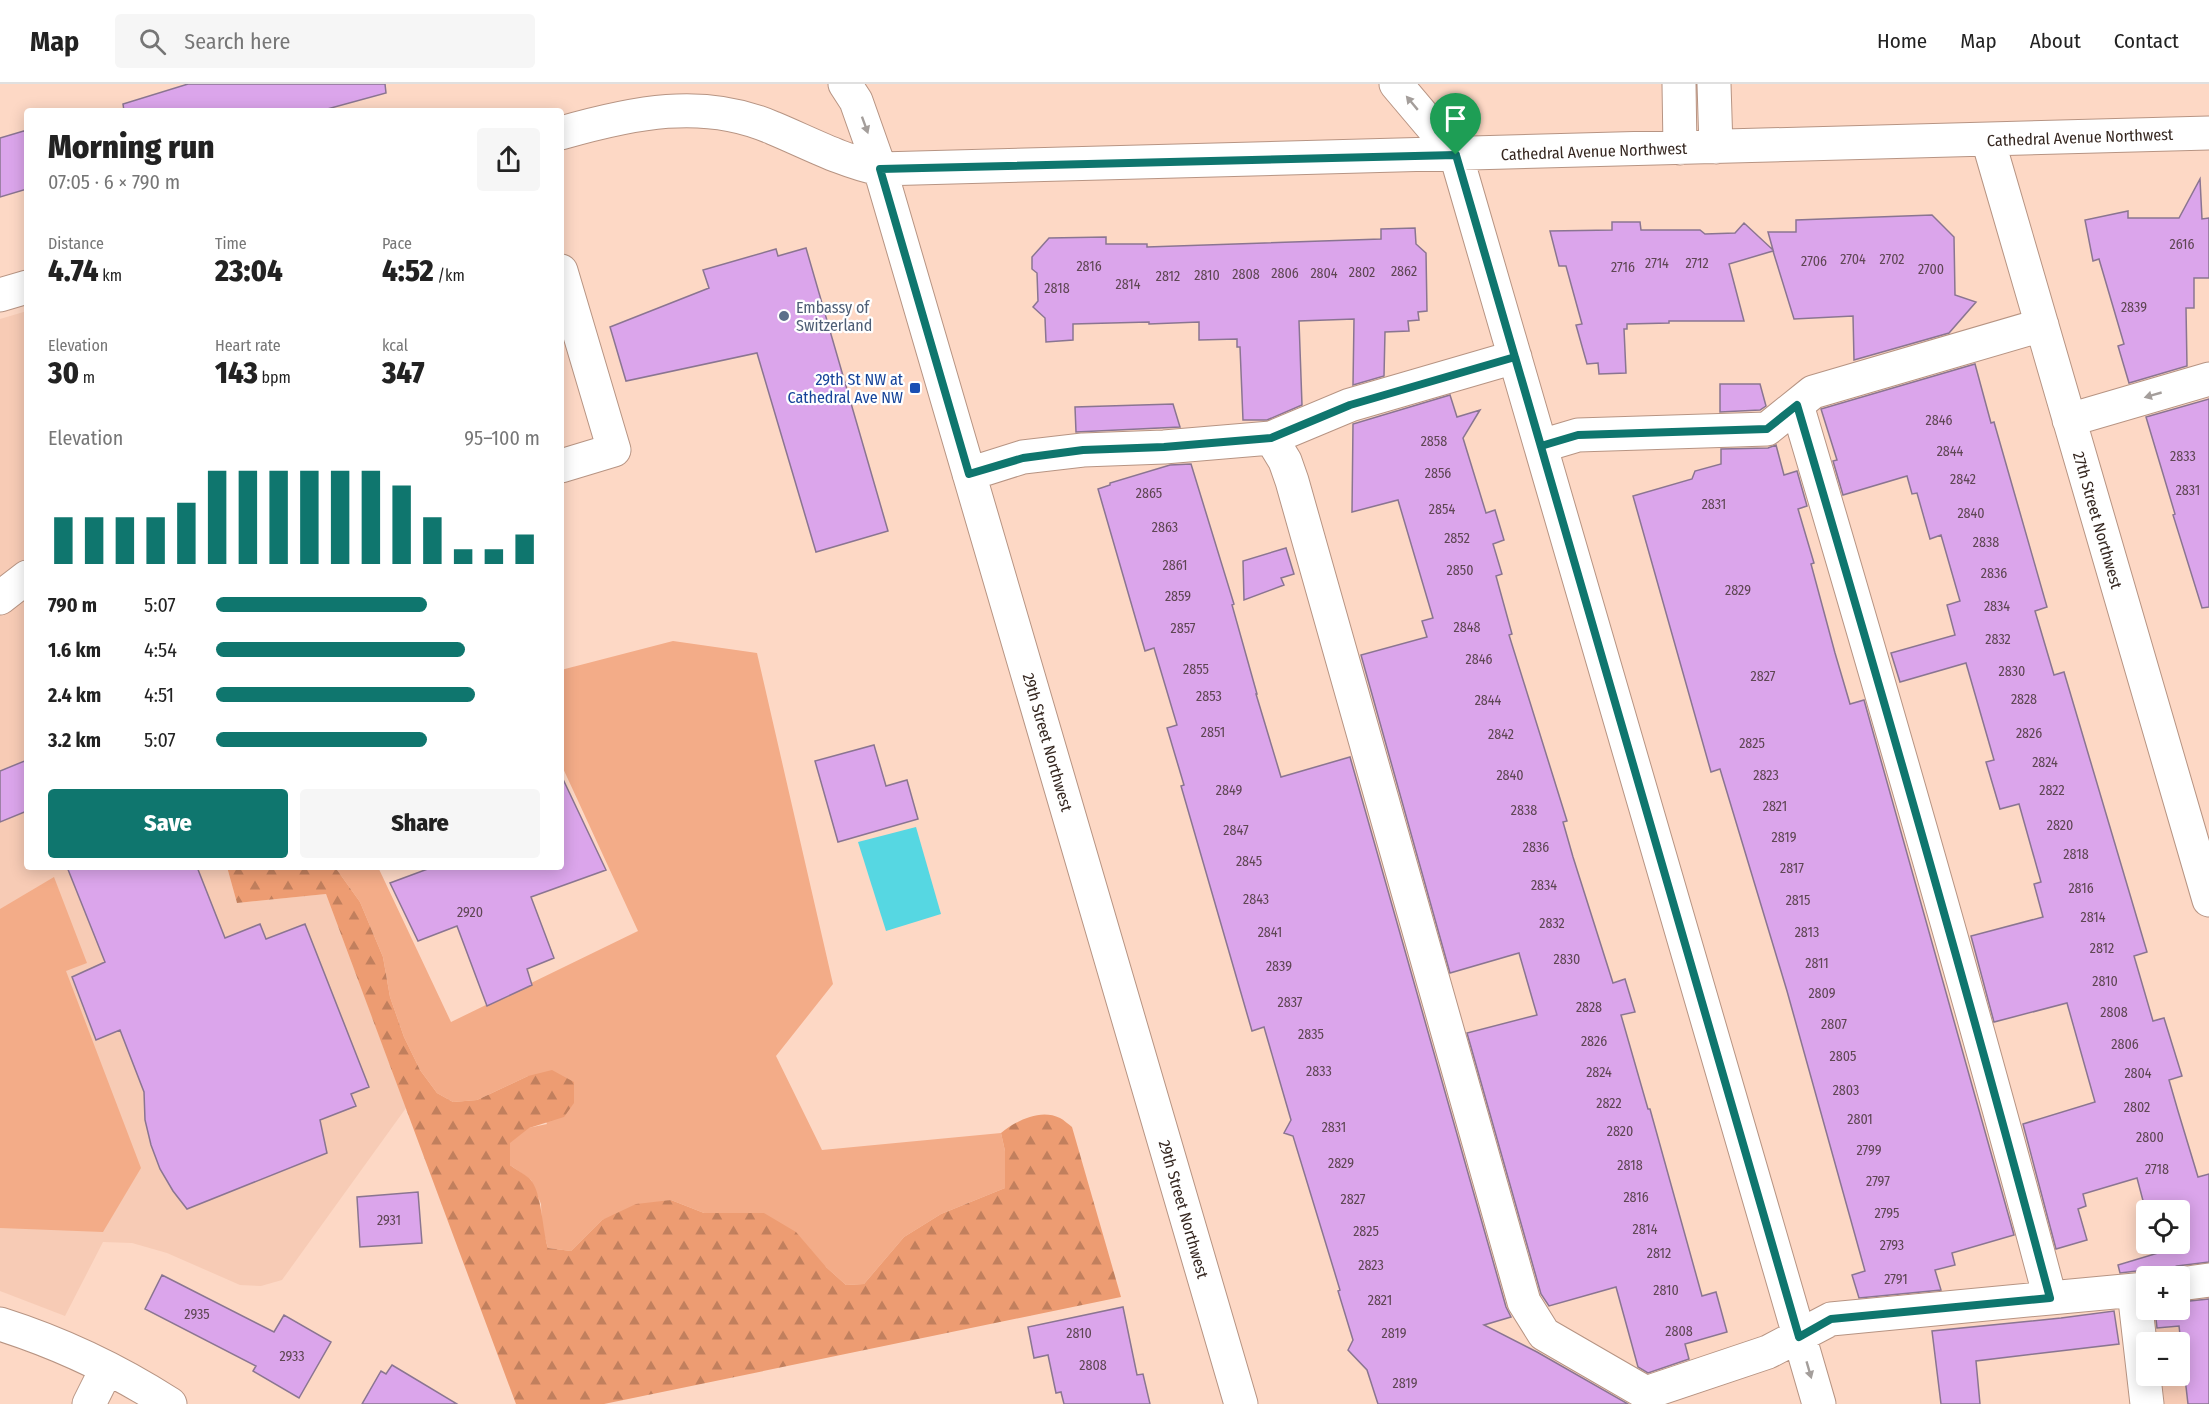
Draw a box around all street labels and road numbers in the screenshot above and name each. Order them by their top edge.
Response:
street label: Cathedral Avenue Northwest [1987,125,2174,150]
street label: Cathedral Avenue Northwest [1501,139,1688,164]
street label: 27th Street Northwest [2069,449,2126,592]
street label: 29th Street Northwest [1019,671,1077,814]
street label: 29th Street Northwest [1155,1138,1213,1281]

